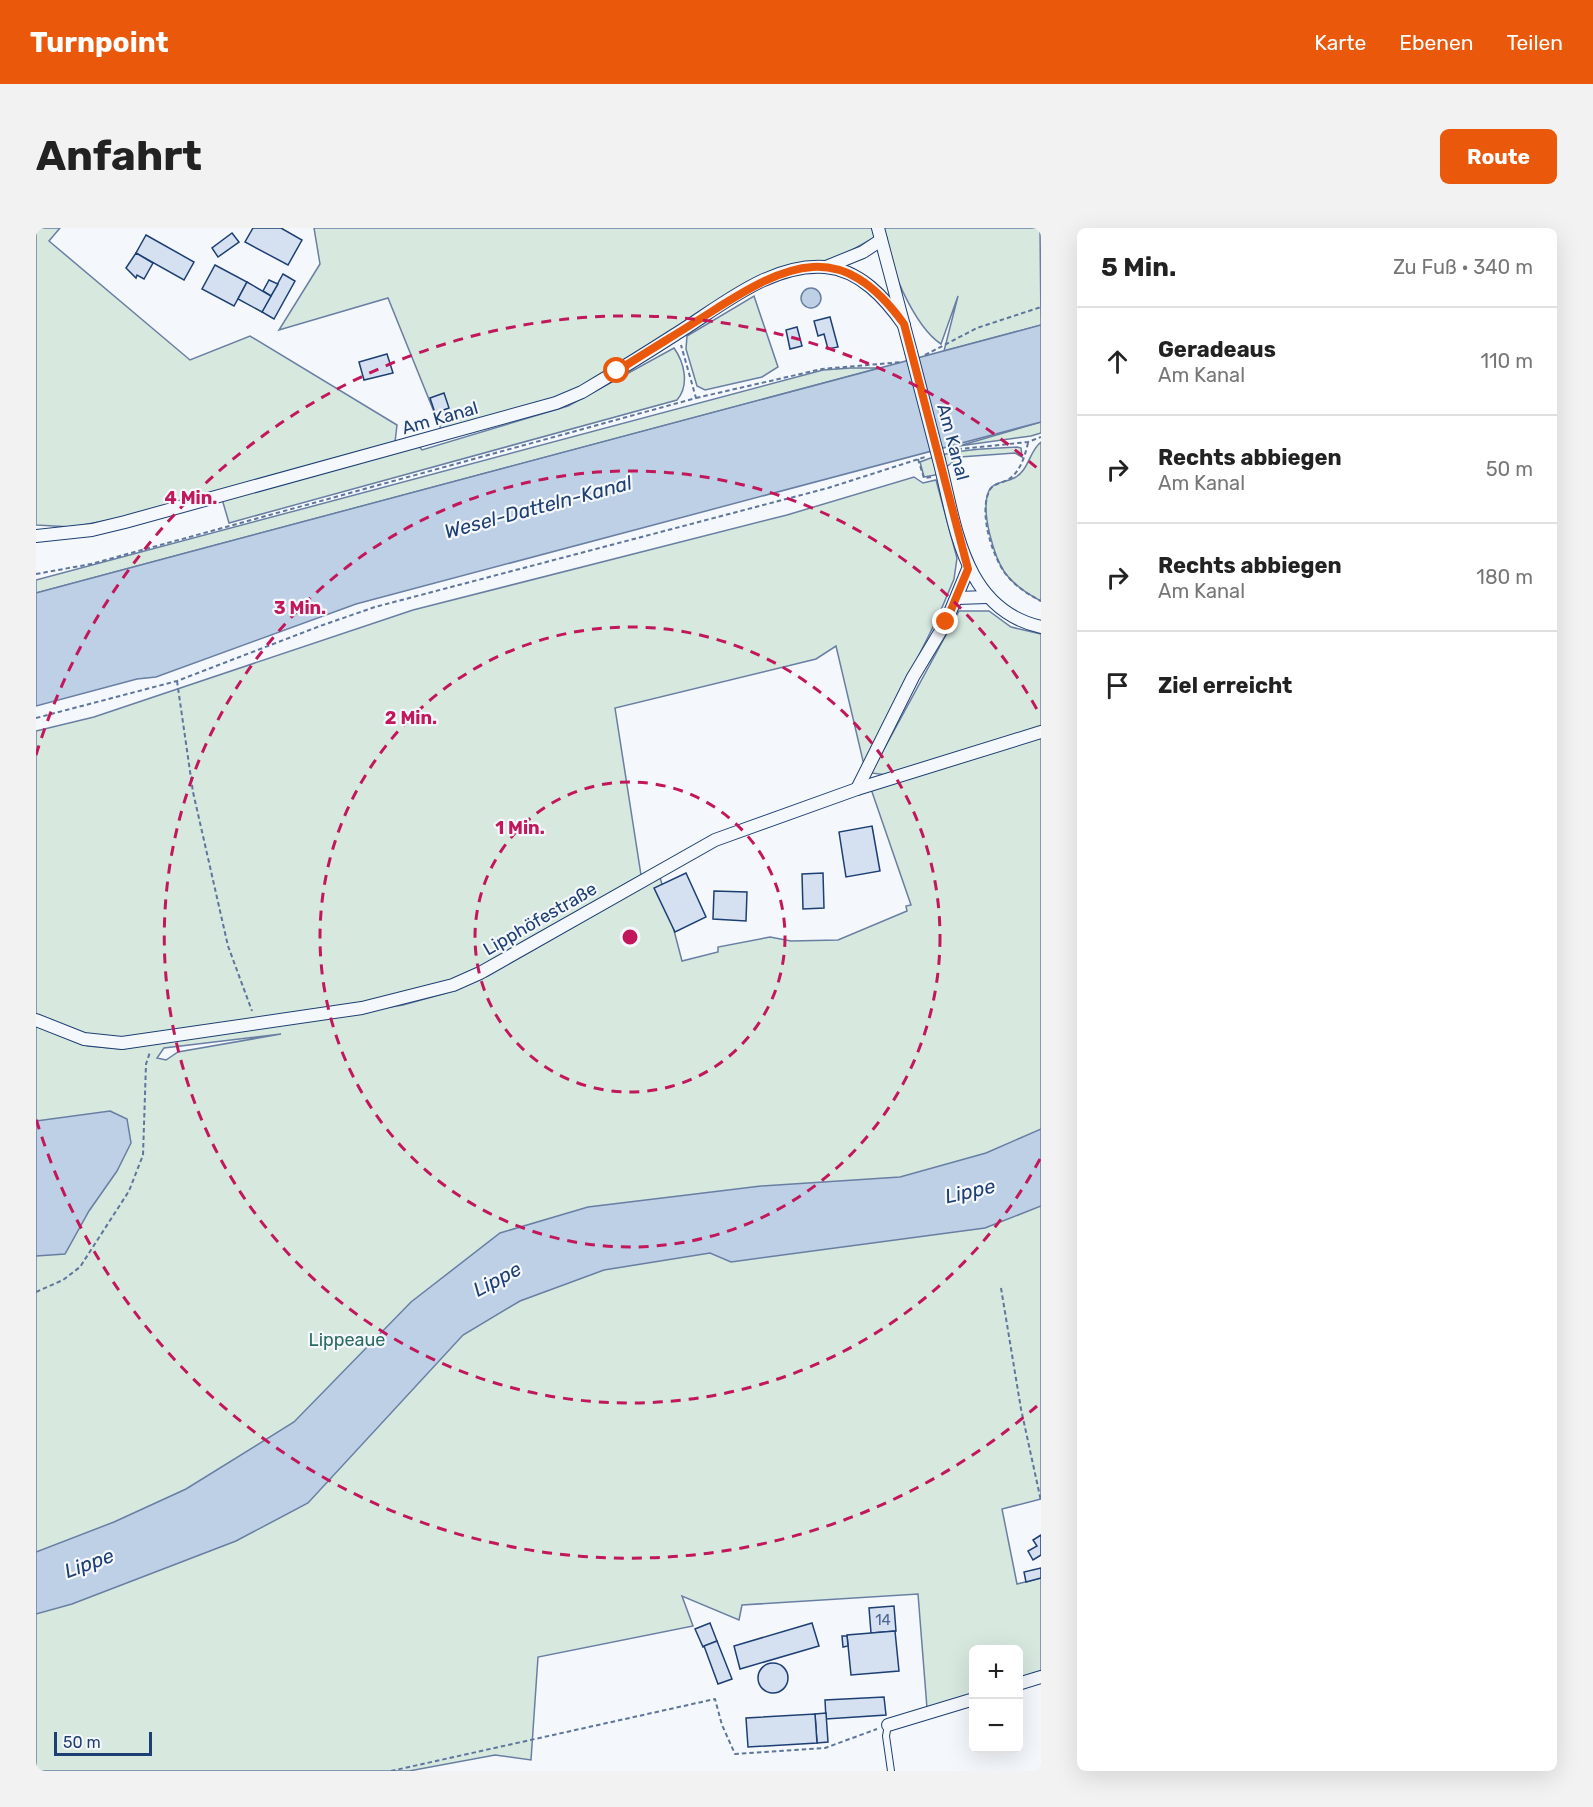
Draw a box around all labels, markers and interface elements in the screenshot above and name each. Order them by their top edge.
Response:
text: Turnpoint [30,26,169,59]
text: Karte [1314,30,1366,55]
text: Ebenen [1399,30,1473,55]
text: Teilen [1506,30,1563,55]
button: Route [1440,129,1557,184]
text: Anfahrt [36,131,202,181]
text: 5 Min. [1101,252,1176,283]
text: Zu Fuß · 340 m [1393,255,1533,279]
text: Geradeaus [1158,336,1276,363]
icon: ahead [1101,345,1134,378]
text: 110 m [1481,349,1533,373]
route start [603,357,629,383]
text: Am Kanal [1158,363,1245,387]
street label: Am Kanal [399,397,481,439]
street label: Am Kanal [932,401,974,483]
text: Rechts abbiegen [1158,444,1342,471]
icon: right [1101,453,1134,486]
text: 50 m [1486,457,1533,481]
water label: Wesel-Datteln-Kanal [442,470,635,544]
text: Am Kanal [1158,471,1245,495]
text: 4 Min. [165,487,217,509]
text: Rechts abbiegen [1158,552,1342,579]
icon: right [1101,561,1134,594]
text: 180 m [1476,565,1533,589]
text: Am Kanal [1158,579,1245,603]
text: 3 Min. [274,597,326,619]
route end [932,608,958,634]
icon: arrive [1101,669,1134,702]
text: Ziel erreicht [1158,672,1292,699]
text: 2 Min. [385,707,437,729]
text: 1 Min. [495,817,545,839]
street label: Lipphöfestraße [479,878,601,960]
centre of rings [620,927,640,947]
water label: Lippe [942,1174,998,1208]
water label: Lippe [469,1256,525,1302]
park label: Lippeaue [309,1329,385,1351]
water label: Lippe [61,1543,117,1583]
house number: 14 [875,1611,891,1629]
map controls [969,1645,1023,1753]
button: + [969,1645,1023,1699]
button: − [969,1699,1023,1753]
scale bar [54,1729,152,1756]
text: 50 m [63,1733,101,1752]

